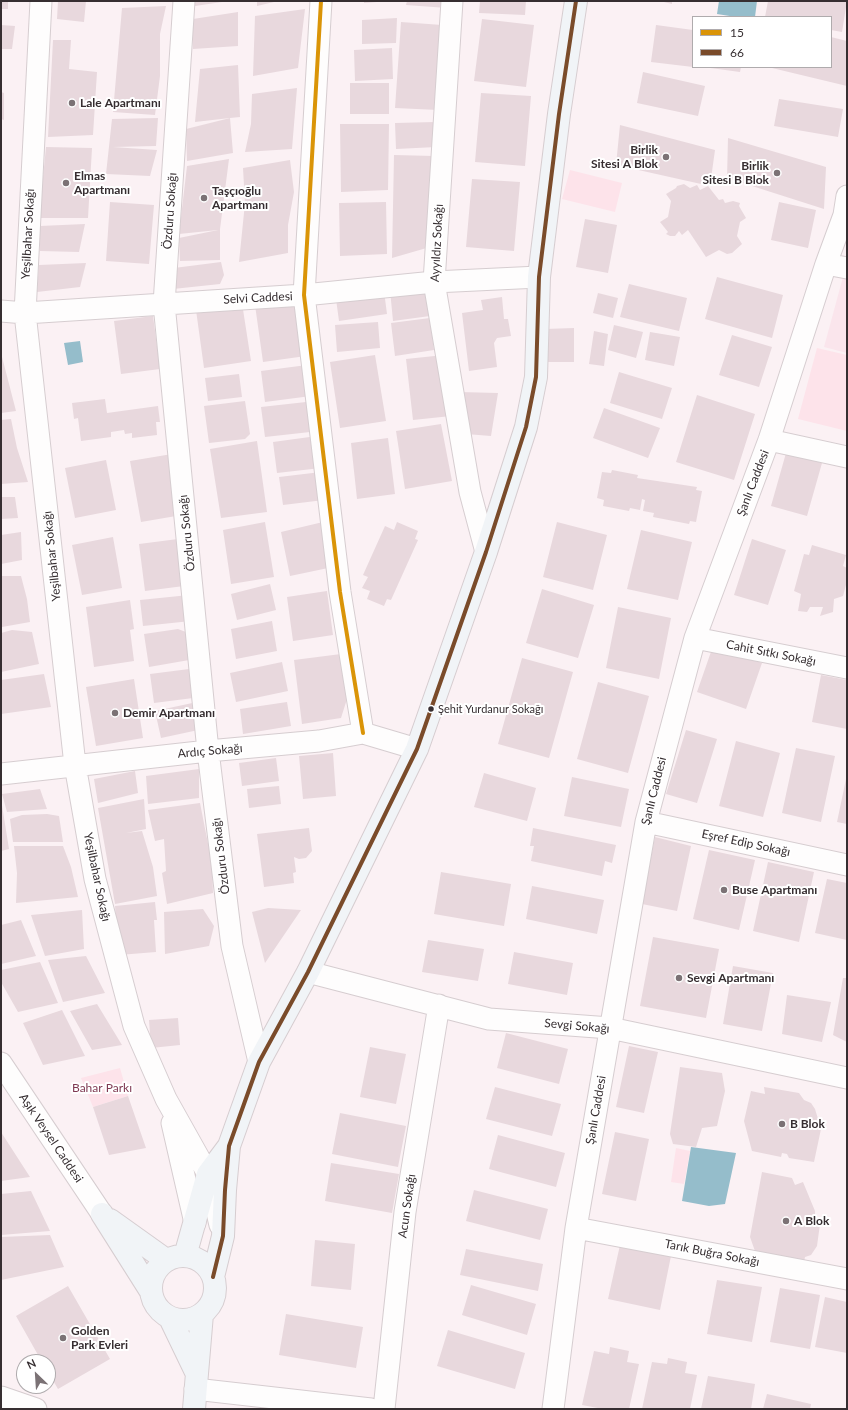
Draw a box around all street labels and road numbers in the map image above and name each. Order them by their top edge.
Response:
street label: Özduru Sokağı [160,172,180,250]
street label: Yeşilbahar Sokağı [18,188,38,280]
street label: Ayyıldız Sokağı [428,204,446,282]
street label: Selvi Caddesi [223,289,293,307]
street label: Şanlı Caddesi [734,448,772,518]
street label: Özduru Sokağı [176,494,198,572]
street label: Yeşilbahar Sokağı [40,510,64,602]
street label: Cahit Sıtkı Sokağı [725,637,817,669]
street label: Ardıç Sokağı [177,741,243,761]
street label: Şanlı Caddesi [639,755,669,827]
street label: Özduru Sokağı [209,817,233,895]
street label: Eşref Edip Sokağı [700,827,792,859]
street label: Yeşilbahar Sokağı [81,831,113,923]
street label: Sevgi Sokağı [544,1016,610,1036]
street label: Şanlı Caddesi [583,1074,609,1146]
street label: Aşık Veysel Caddesi [16,1091,86,1185]
street label: Acun Sokağı [395,1173,419,1239]
street label: Tarık Buğra Sokağı [663,1237,761,1269]

